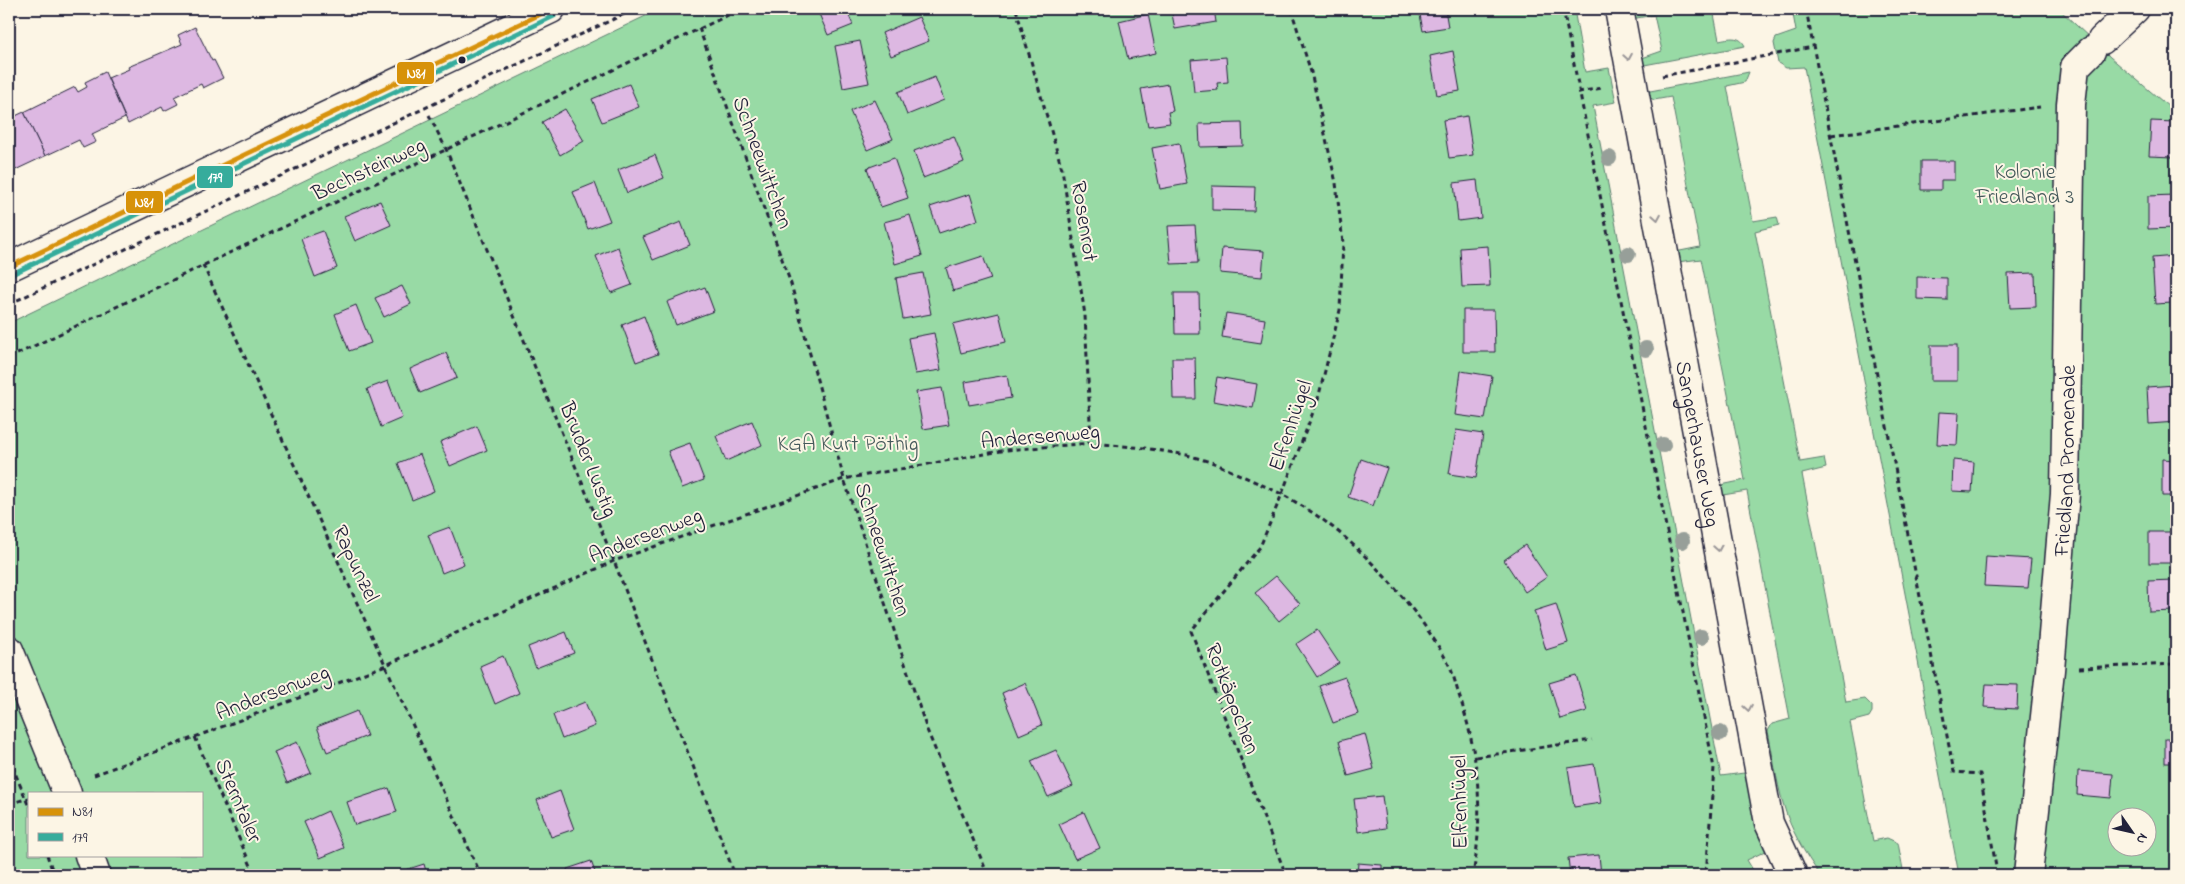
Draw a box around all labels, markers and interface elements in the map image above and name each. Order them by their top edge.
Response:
one-way arrow [1623,52,1633,61]
unlabelled marker [457,55,467,65]
line badge: N81 [396,61,435,85]
text: N81 [406,64,426,85]
street label: Schneewittchen [722,92,800,234]
street label: Bechsteinweg [306,130,432,212]
park label: Kolonie Friedland 3 [1975,157,2074,214]
line badge: 179 [196,165,234,189]
text: 179 [208,168,223,189]
street label: Rosenrot [1061,179,1105,265]
line badge: N81 [125,190,164,214]
text: N81 [134,193,154,214]
one-way arrow [1652,212,1662,221]
street label: Sangerhauser Weg [1665,358,1727,530]
street label: Friedland Promenade [2047,365,2086,559]
street label: Elfenhügel [1261,376,1323,476]
street label: Bruder Lustig [548,397,625,523]
street label: Andersenweg [979,417,1101,460]
park label: KGA Kurt Pöthig [778,429,919,462]
street label: Schneewittchen [844,479,918,621]
street label: Andersenweg [585,500,708,574]
street label: Rapunzel [322,520,386,608]
one-way arrow [1713,544,1723,553]
street label: Rotkäppchen [1195,639,1267,759]
street label: Andersenweg [212,657,335,731]
one-way arrow [1742,704,1752,713]
street label: Sterntaler [205,754,269,848]
street label: Elfenhügel [1444,754,1479,849]
legend [28,792,202,856]
text: N81 [72,801,93,823]
north arrow [2108,806,2158,856]
text: 179 [72,827,88,849]
text: N [2130,829,2153,848]

